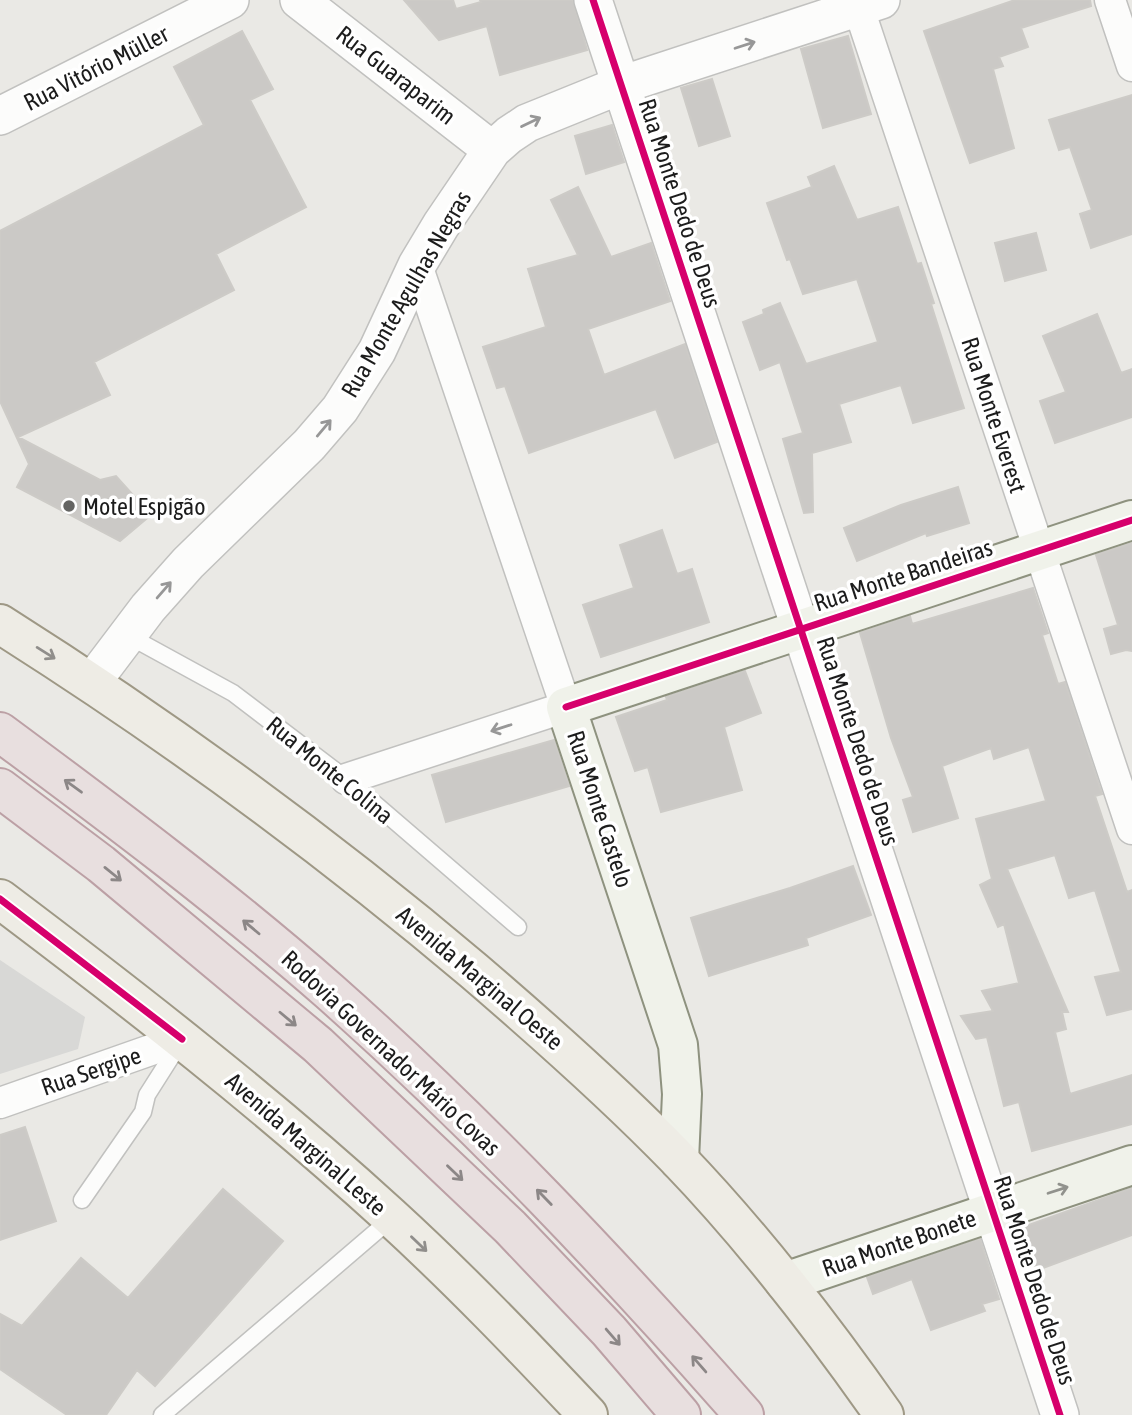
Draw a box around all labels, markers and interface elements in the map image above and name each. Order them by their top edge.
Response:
street label: Rua Vitório Müller [19,20,174,116]
street label: Rua Guaraparim [331,20,461,130]
one-way arrow [734,38,756,51]
street label: Rua Monte Dedo de Deus [633,95,727,311]
one-way arrow [520,115,541,129]
street label: Rua Monte Agulhas Negras [336,186,476,402]
street label: Rua Monte Everest [956,334,1032,496]
one-way arrow [316,419,332,437]
place label: Motel Espigão [83,493,205,520]
marker: Motel Espigão [61,498,77,514]
street label: Rua Monte Bandeiras [810,533,996,617]
one-way arrow [156,581,172,599]
street label: Rua Monte Dedo de Deus [811,633,905,849]
one-way arrow [36,646,55,660]
street label: Rua Monte Colina [261,711,399,829]
one-way arrow [491,723,513,735]
street label: Rua Monte Castelo [562,727,638,891]
one-way arrow [64,778,82,793]
one-way arrow [103,866,121,882]
street label: Avenida Marginal Oeste [392,901,568,1055]
one-way arrow [243,919,261,934]
street label: Rodovia Governador Mário Covas [276,945,506,1161]
one-way arrow [278,1011,296,1027]
street label: Rua Sergipe [38,1041,144,1101]
street label: Avenida Marginal Leste [220,1067,392,1221]
one-way arrow [446,1165,463,1182]
street label: Rua Monte Dedo de Deus [988,1172,1082,1388]
one-way arrow [1047,1182,1069,1195]
one-way arrow [536,1189,553,1206]
street label: Rua Monte Bonete [819,1204,979,1282]
one-way arrow [410,1235,427,1252]
one-way arrow [605,1327,621,1345]
one-way arrow [691,1355,707,1373]

